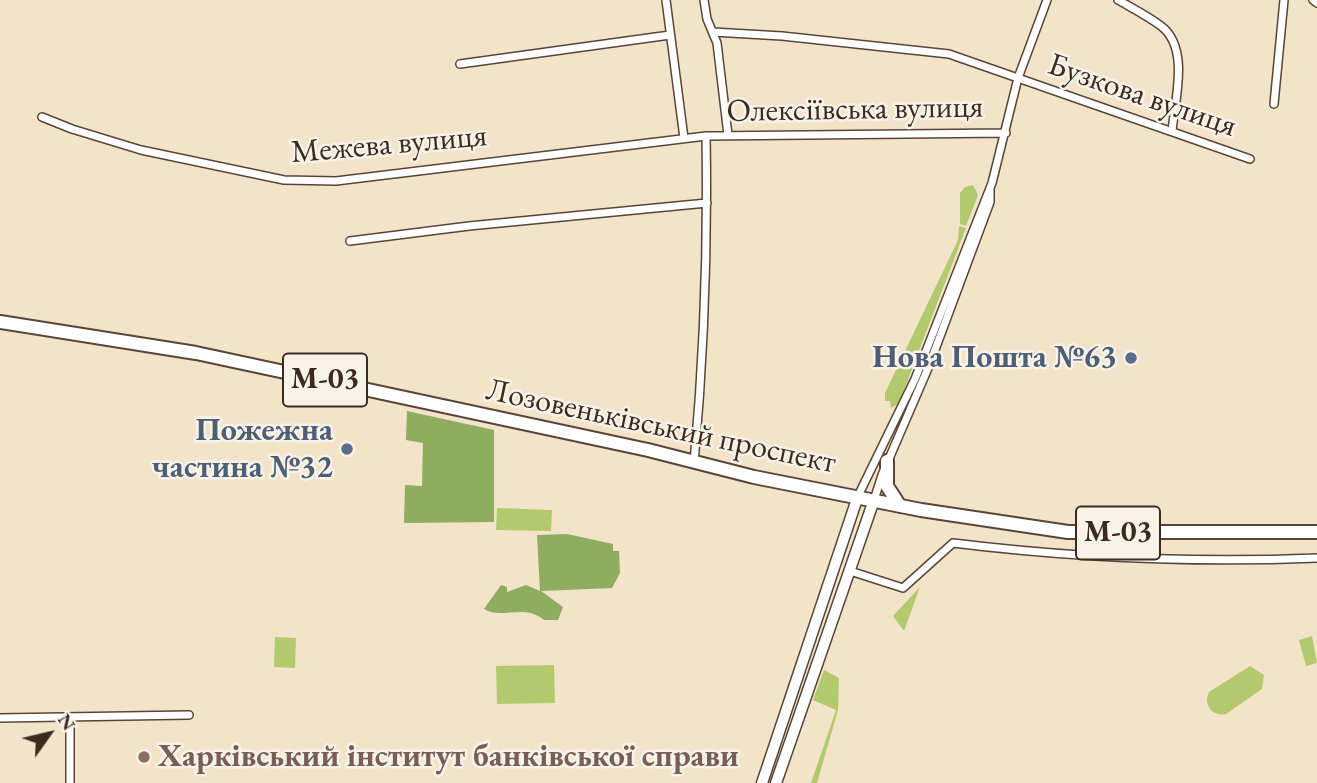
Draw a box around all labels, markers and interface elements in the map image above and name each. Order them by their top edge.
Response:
street label: Бузкова вулиця [1043,46,1241,146]
street label: Олексіївська вулиця [726,89,984,131]
street label: Межева вулиця [289,117,489,173]
place label: Нова Пошта №63 [872,339,1117,377]
marker: Нова Пошта №63 [1123,350,1139,366]
road number: М-03 [283,354,367,406]
street label: Лозовеньківський проспект [483,371,839,483]
place label: Пожежна частина №32 [152,412,333,487]
marker: Пожежна частина №32 [339,441,355,457]
road number: М-03 [1076,506,1160,560]
north arrow [14,699,84,769]
text: N [52,709,81,735]
place label: Харківський інститут банківської справи [158,738,739,776]
marker: Харківський інститут банківської справи [136,749,152,765]

